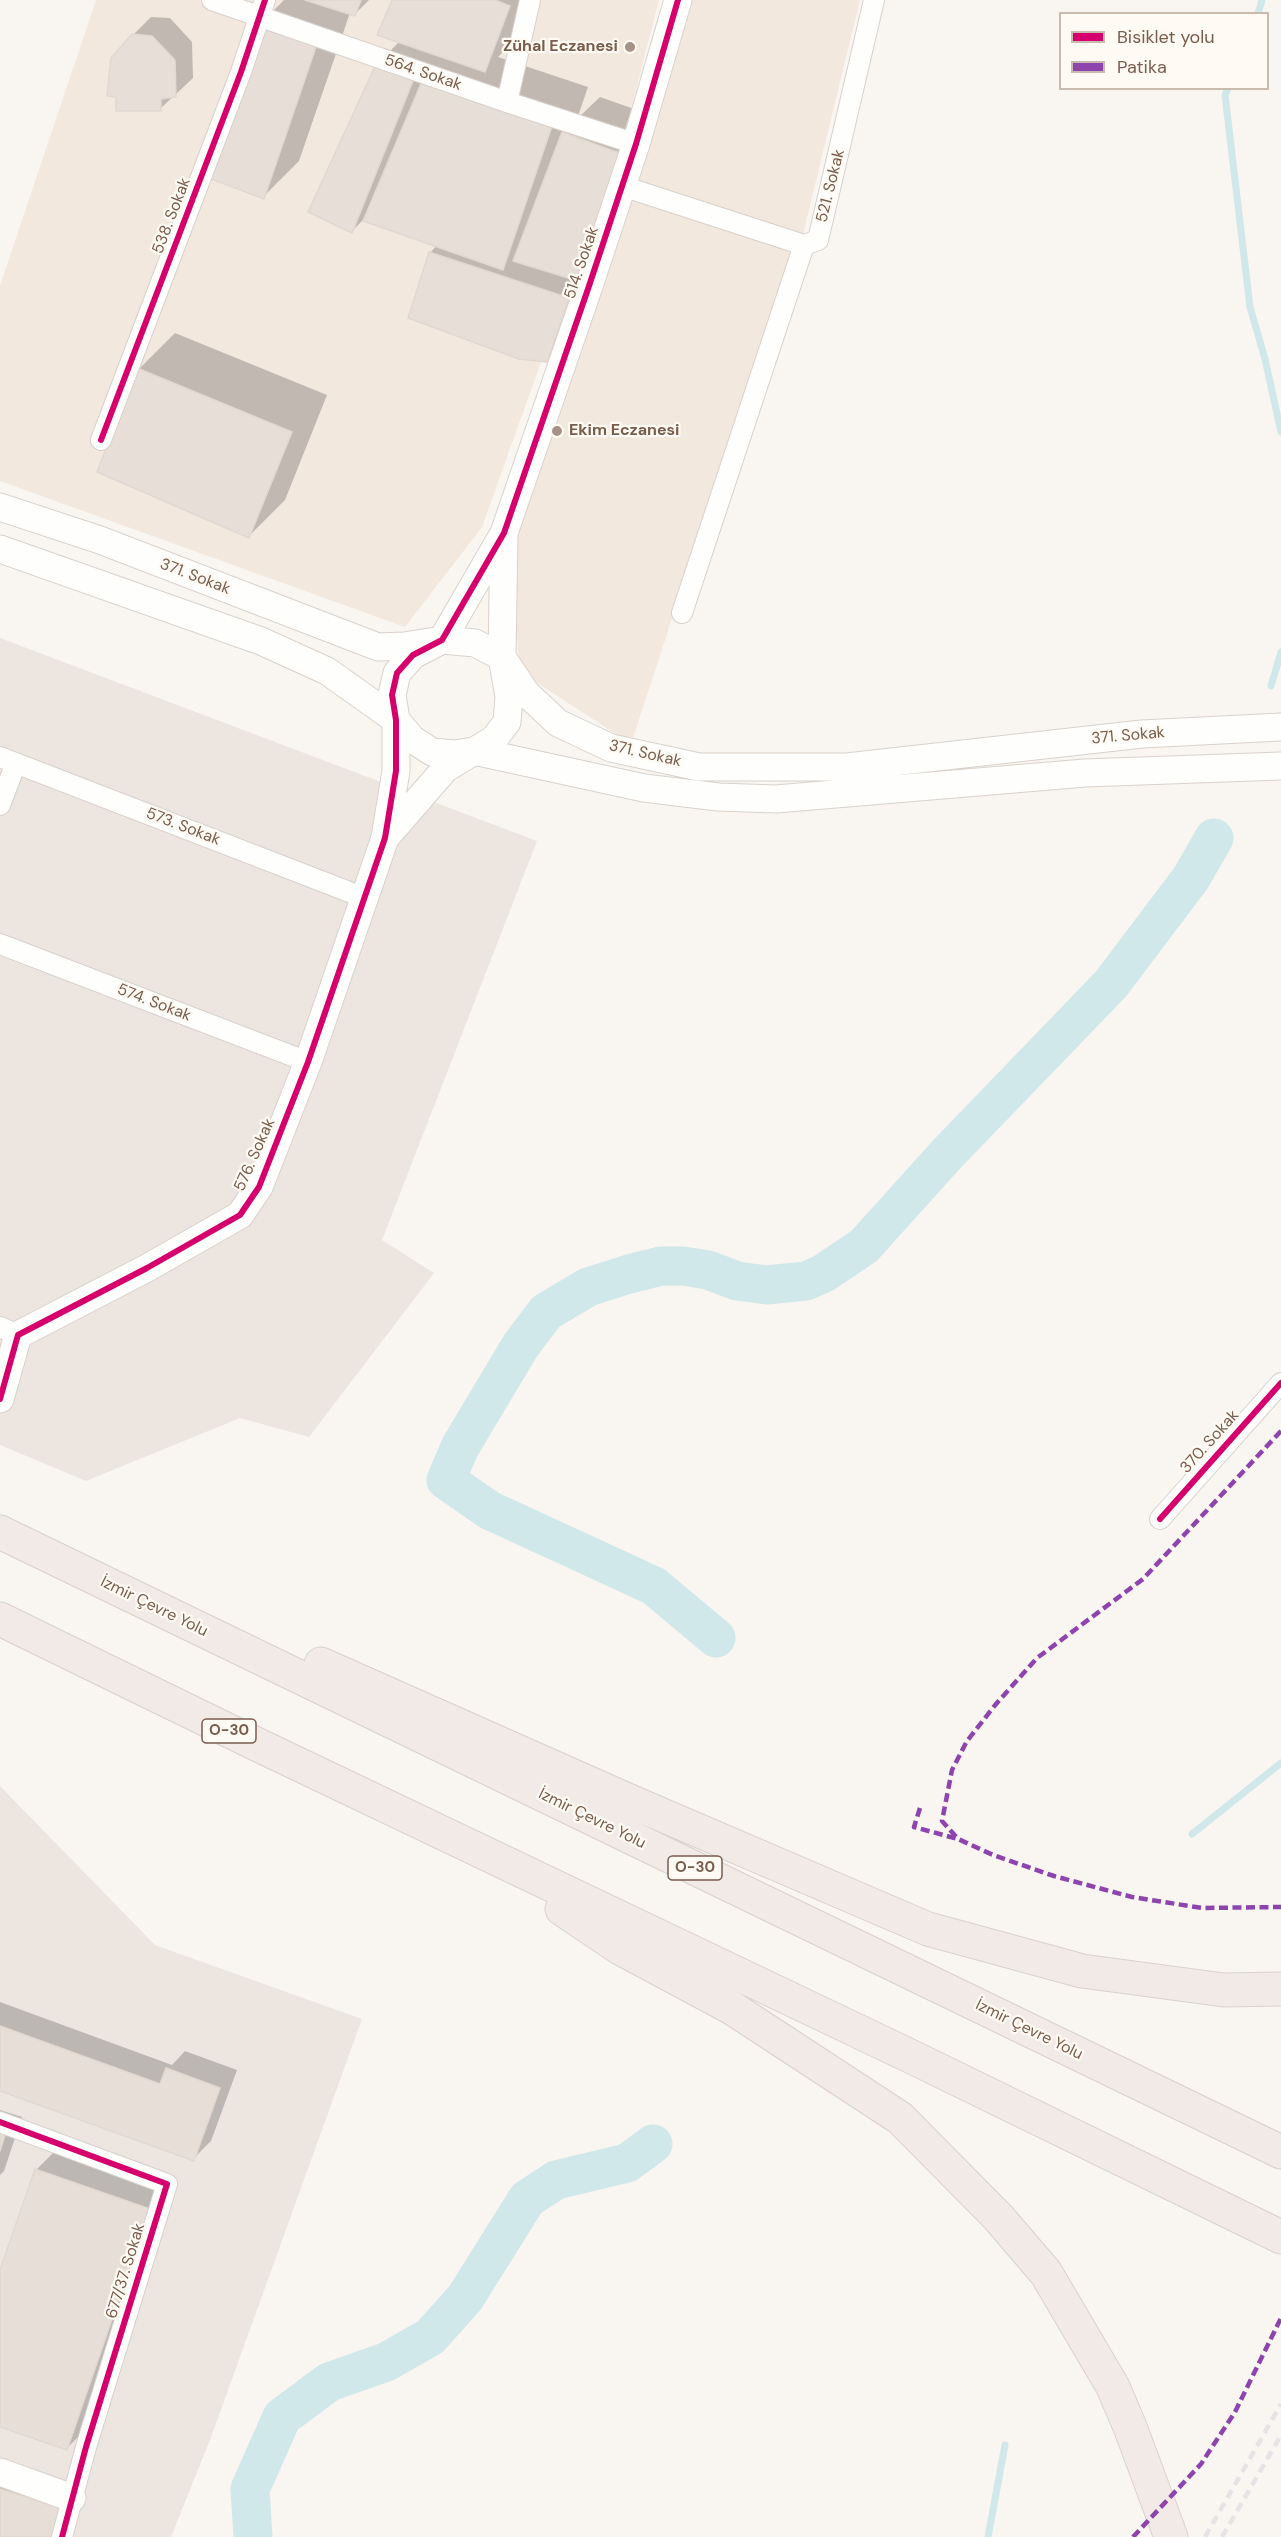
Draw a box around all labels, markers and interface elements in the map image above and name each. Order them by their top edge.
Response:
legend [1059,12,1269,90]
text: Bisiklet yolu [1117,25,1215,49]
place label: Zühal Eczanesi [503,37,618,57]
marker: Zühal Eczanesi [623,40,637,54]
street label: 564. Sokak [382,51,464,95]
text: Patika [1117,55,1167,79]
street label: 521. Sokak [813,147,849,225]
street label: 538. Sokak [149,175,195,257]
street label: 514. Sokak [561,224,603,302]
place label: Ekim Eczanesi [569,421,679,441]
marker: Ekim Eczanesi [550,424,564,438]
street label: 371. Sokak [157,555,233,599]
street label: 371. Sokak [1090,723,1166,749]
street label: 371. Sokak [607,736,683,772]
street label: 573. Sokak [143,804,223,850]
street label: 574. Sokak [114,980,194,1026]
street label: 576. Sokak [230,1115,280,1195]
street label: 370. Sokak [1177,1406,1243,1478]
street label: İzmir Çevre Yolu [97,1573,211,1641]
road number: O-30 [202,1719,256,1743]
street label: İzmir Çevre Yolu [535,1785,649,1853]
road number: O-30 [668,1856,722,1880]
street label: İzmir Çevre Yolu [972,1996,1086,2064]
street label: 677/37. Sokak [102,2221,150,2321]

